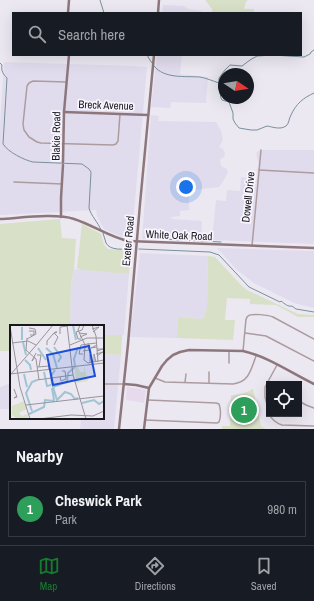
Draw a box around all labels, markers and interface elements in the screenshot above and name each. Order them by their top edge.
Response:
search box [12,12,302,56]
icon: search [26,23,48,45]
text: Search here [58,24,125,45]
north arrow [218,68,254,104]
street label: Breck Avenue [78,97,134,113]
street label: Blakie Road [49,111,63,161]
street label: Dowell Drive [238,171,258,223]
your location [176,177,196,197]
street label: Exeter Road [119,215,137,267]
street label: White Oak Road [145,227,213,243]
inset map [10,325,104,419]
map controls [266,381,302,417]
button: locate [266,381,302,417]
pin: 1 [231,395,257,425]
text: Nearby [16,444,63,467]
text: Cheswick Park [55,490,142,511]
text: 1 [27,501,33,518]
text: 980 m [267,501,297,518]
text: Park [55,511,77,528]
tab: Map [38,555,60,593]
tab: Directions [135,555,176,593]
tab: Saved [251,555,276,593]

